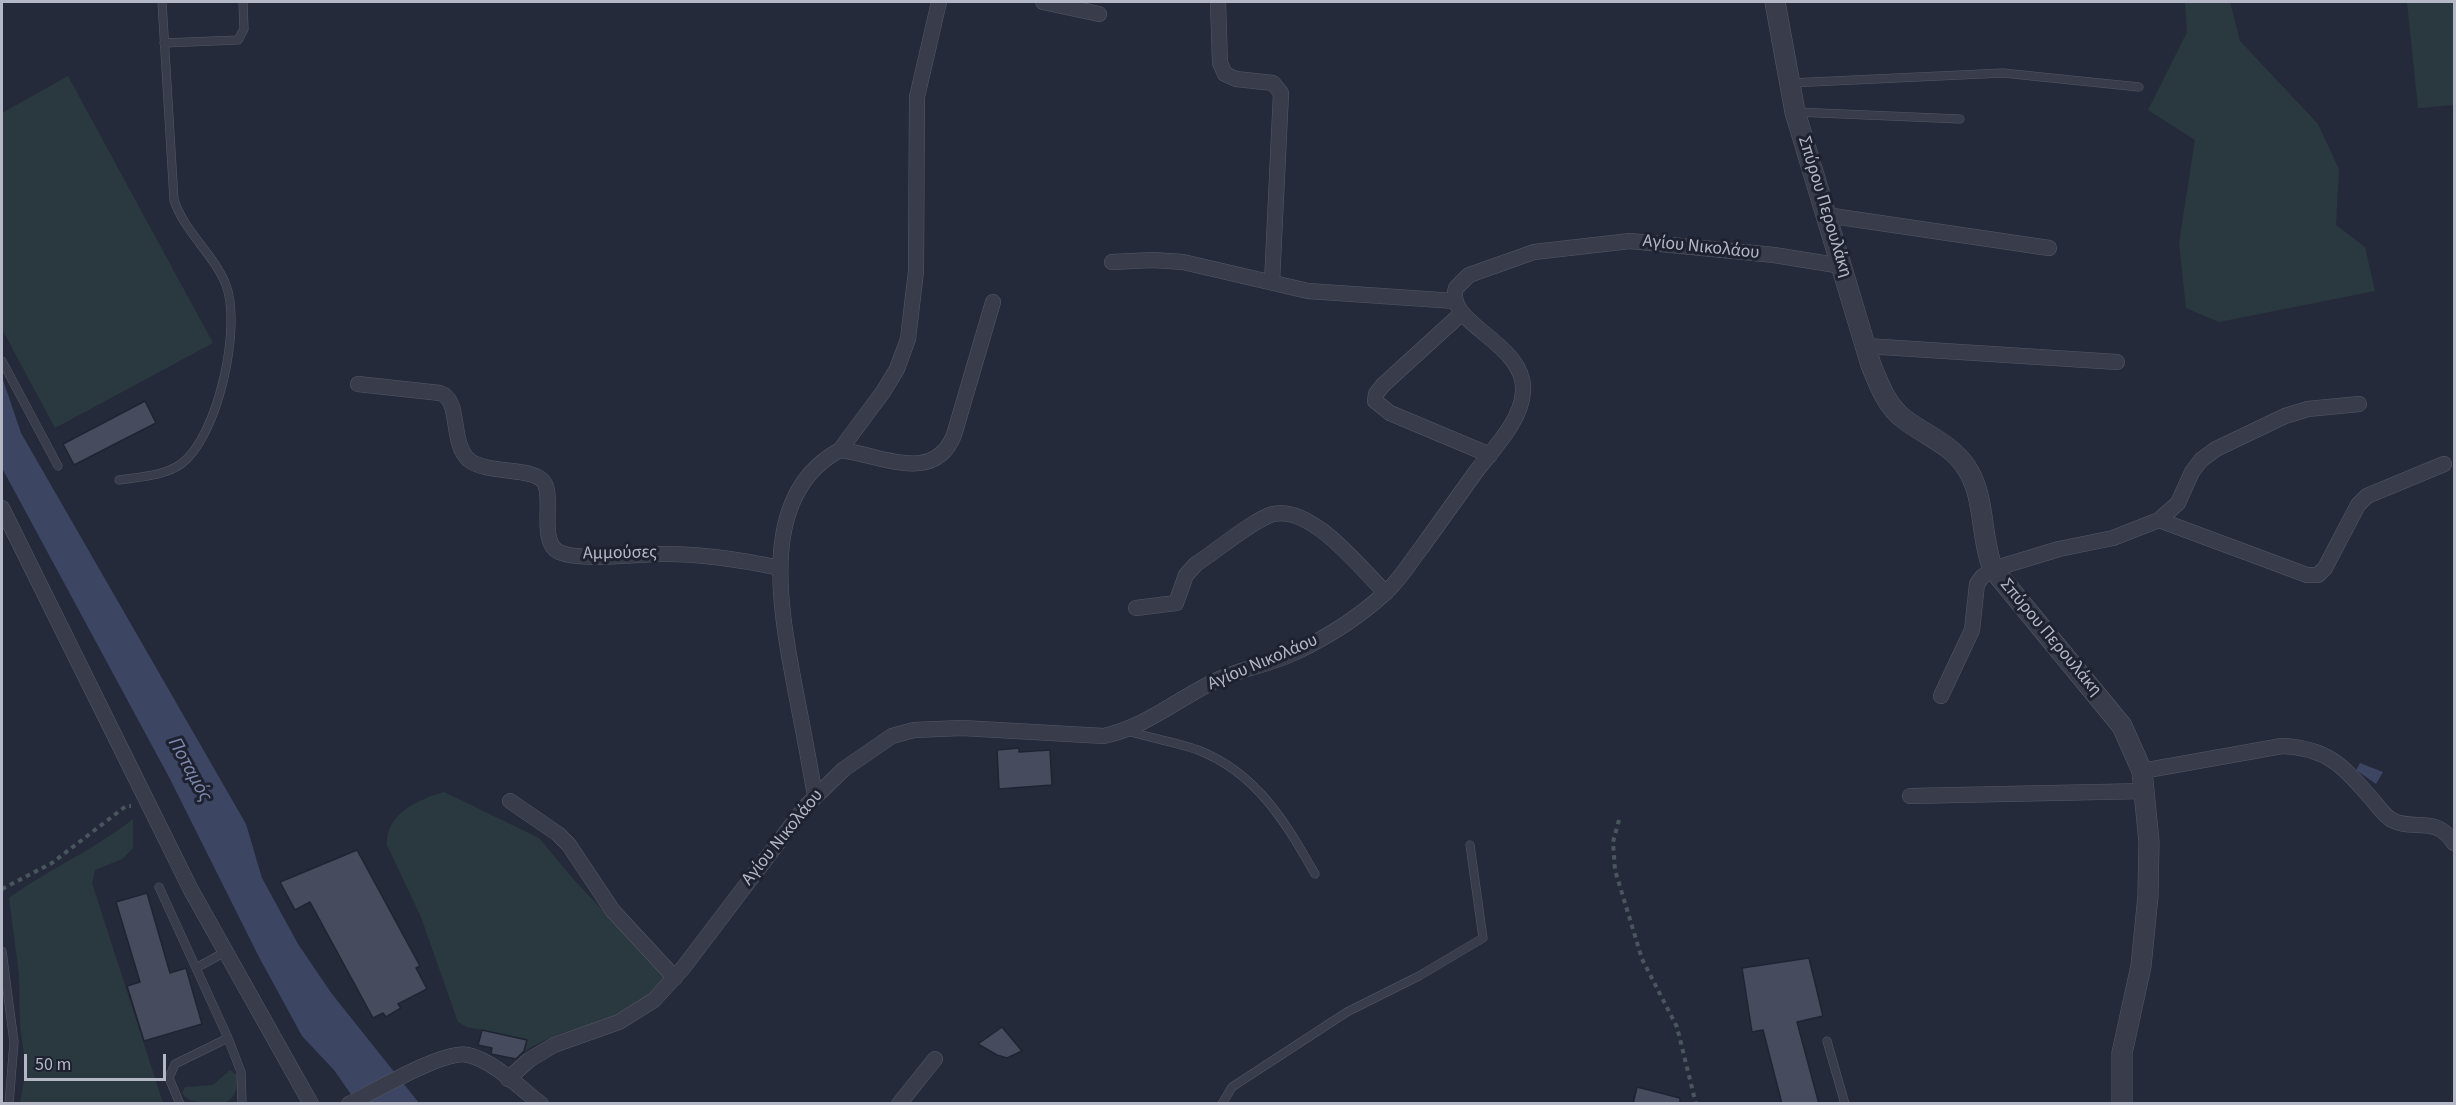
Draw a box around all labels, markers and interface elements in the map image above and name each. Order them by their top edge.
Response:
street label: Σπύρου Περουλάκη [1792,134,1856,280]
street label: Αγίου Νικολάου [1642,231,1760,265]
street label: Αμμούσες [583,543,657,565]
street label: Σπύρου Περουλάκη [1995,575,2105,701]
street label: Αγίου Νικολάου [1205,630,1321,696]
water label: Ποταμός [162,734,216,806]
street label: Αγίου Νικολάου [738,786,828,890]
scale bar [27,1042,170,1080]
text: 50 m [35,1052,71,1077]

